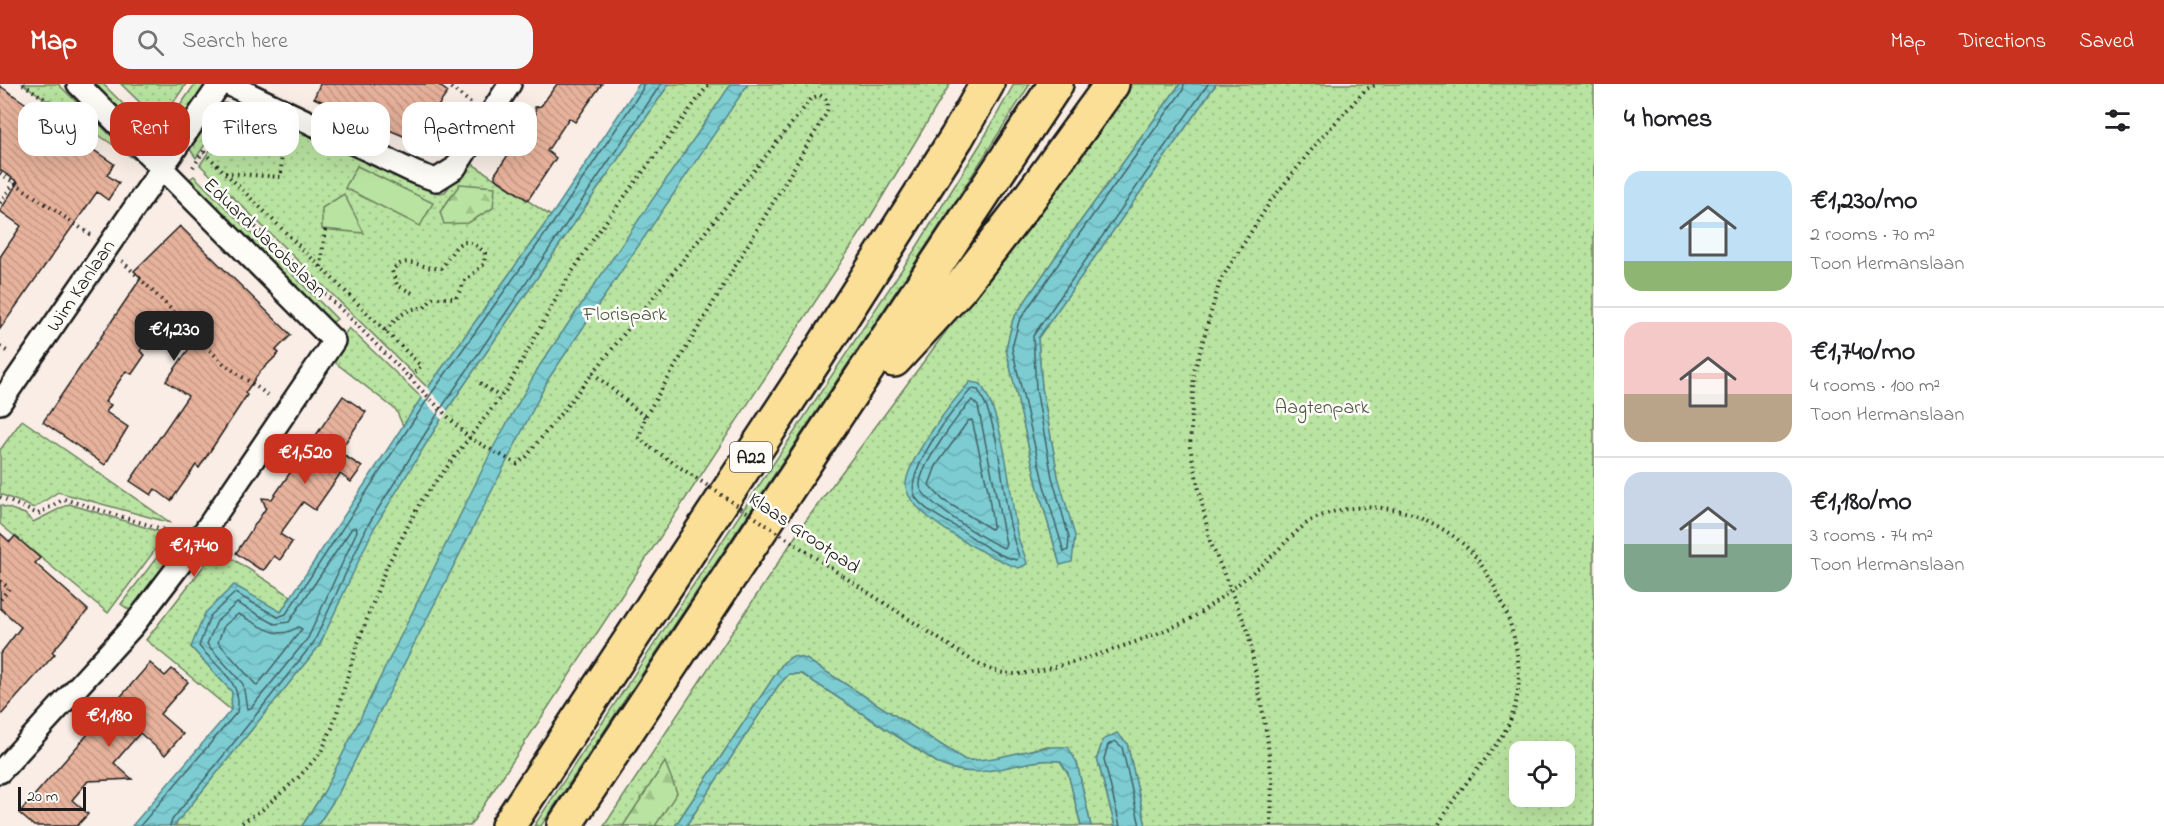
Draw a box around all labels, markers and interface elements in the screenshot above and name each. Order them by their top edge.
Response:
search box [113,15,533,69]
text: Map [30,22,77,63]
icon: search [134,26,167,59]
text: Search here [182,26,288,58]
text: Map [1890,27,1926,57]
text: Directions [1959,27,2046,57]
text: Saved [2079,27,2134,57]
text: 4 homes [1624,101,1712,139]
chip: Buy [18,102,98,156]
chip: Rent [110,102,190,156]
chip: Filters [202,102,299,156]
chip: New [311,102,390,156]
chip: Apartment [402,102,537,156]
icon: filters [2101,104,2134,137]
street label: Eduard Jacobslaan [196,172,333,306]
text: €1,230/mo [1810,183,1918,221]
icon: home [1672,195,1744,267]
text: 2 rooms · 70 m² [1810,221,1935,250]
street label: Wim Kanlaan [40,234,124,338]
text: Toon Hermanslaan [1810,250,1964,279]
park label: Florispark [582,301,667,330]
pin: €1,230 [125,311,223,362]
text: €1,230 [149,316,199,345]
text: €1,740/mo [1810,334,1915,372]
icon: home [1672,346,1744,418]
text: 4 rooms · 100 m² [1810,372,1940,401]
park label: Aagtenpark [1275,394,1369,424]
text: Toon Hermanslaan [1810,401,1964,430]
pin: €1,520 [256,434,354,485]
text: €1,520 [278,439,332,468]
road number: A22 [730,442,772,472]
text: €1,180/mo [1810,484,1912,522]
street label: Klaas Grootpad [742,486,865,582]
icon: home [1672,496,1744,568]
text: 3 rooms · 74 m² [1810,522,1933,551]
pin: €1,740 [145,527,243,578]
text: €1,740 [170,532,218,561]
text: Toon Hermanslaan [1810,551,1964,580]
pin: €1,180 [60,697,158,748]
text: €1,180 [86,702,132,731]
map controls [1509,741,1575,807]
button: locate [1509,741,1575,807]
scale bar [18,784,86,812]
text: 20 m [27,785,58,809]

